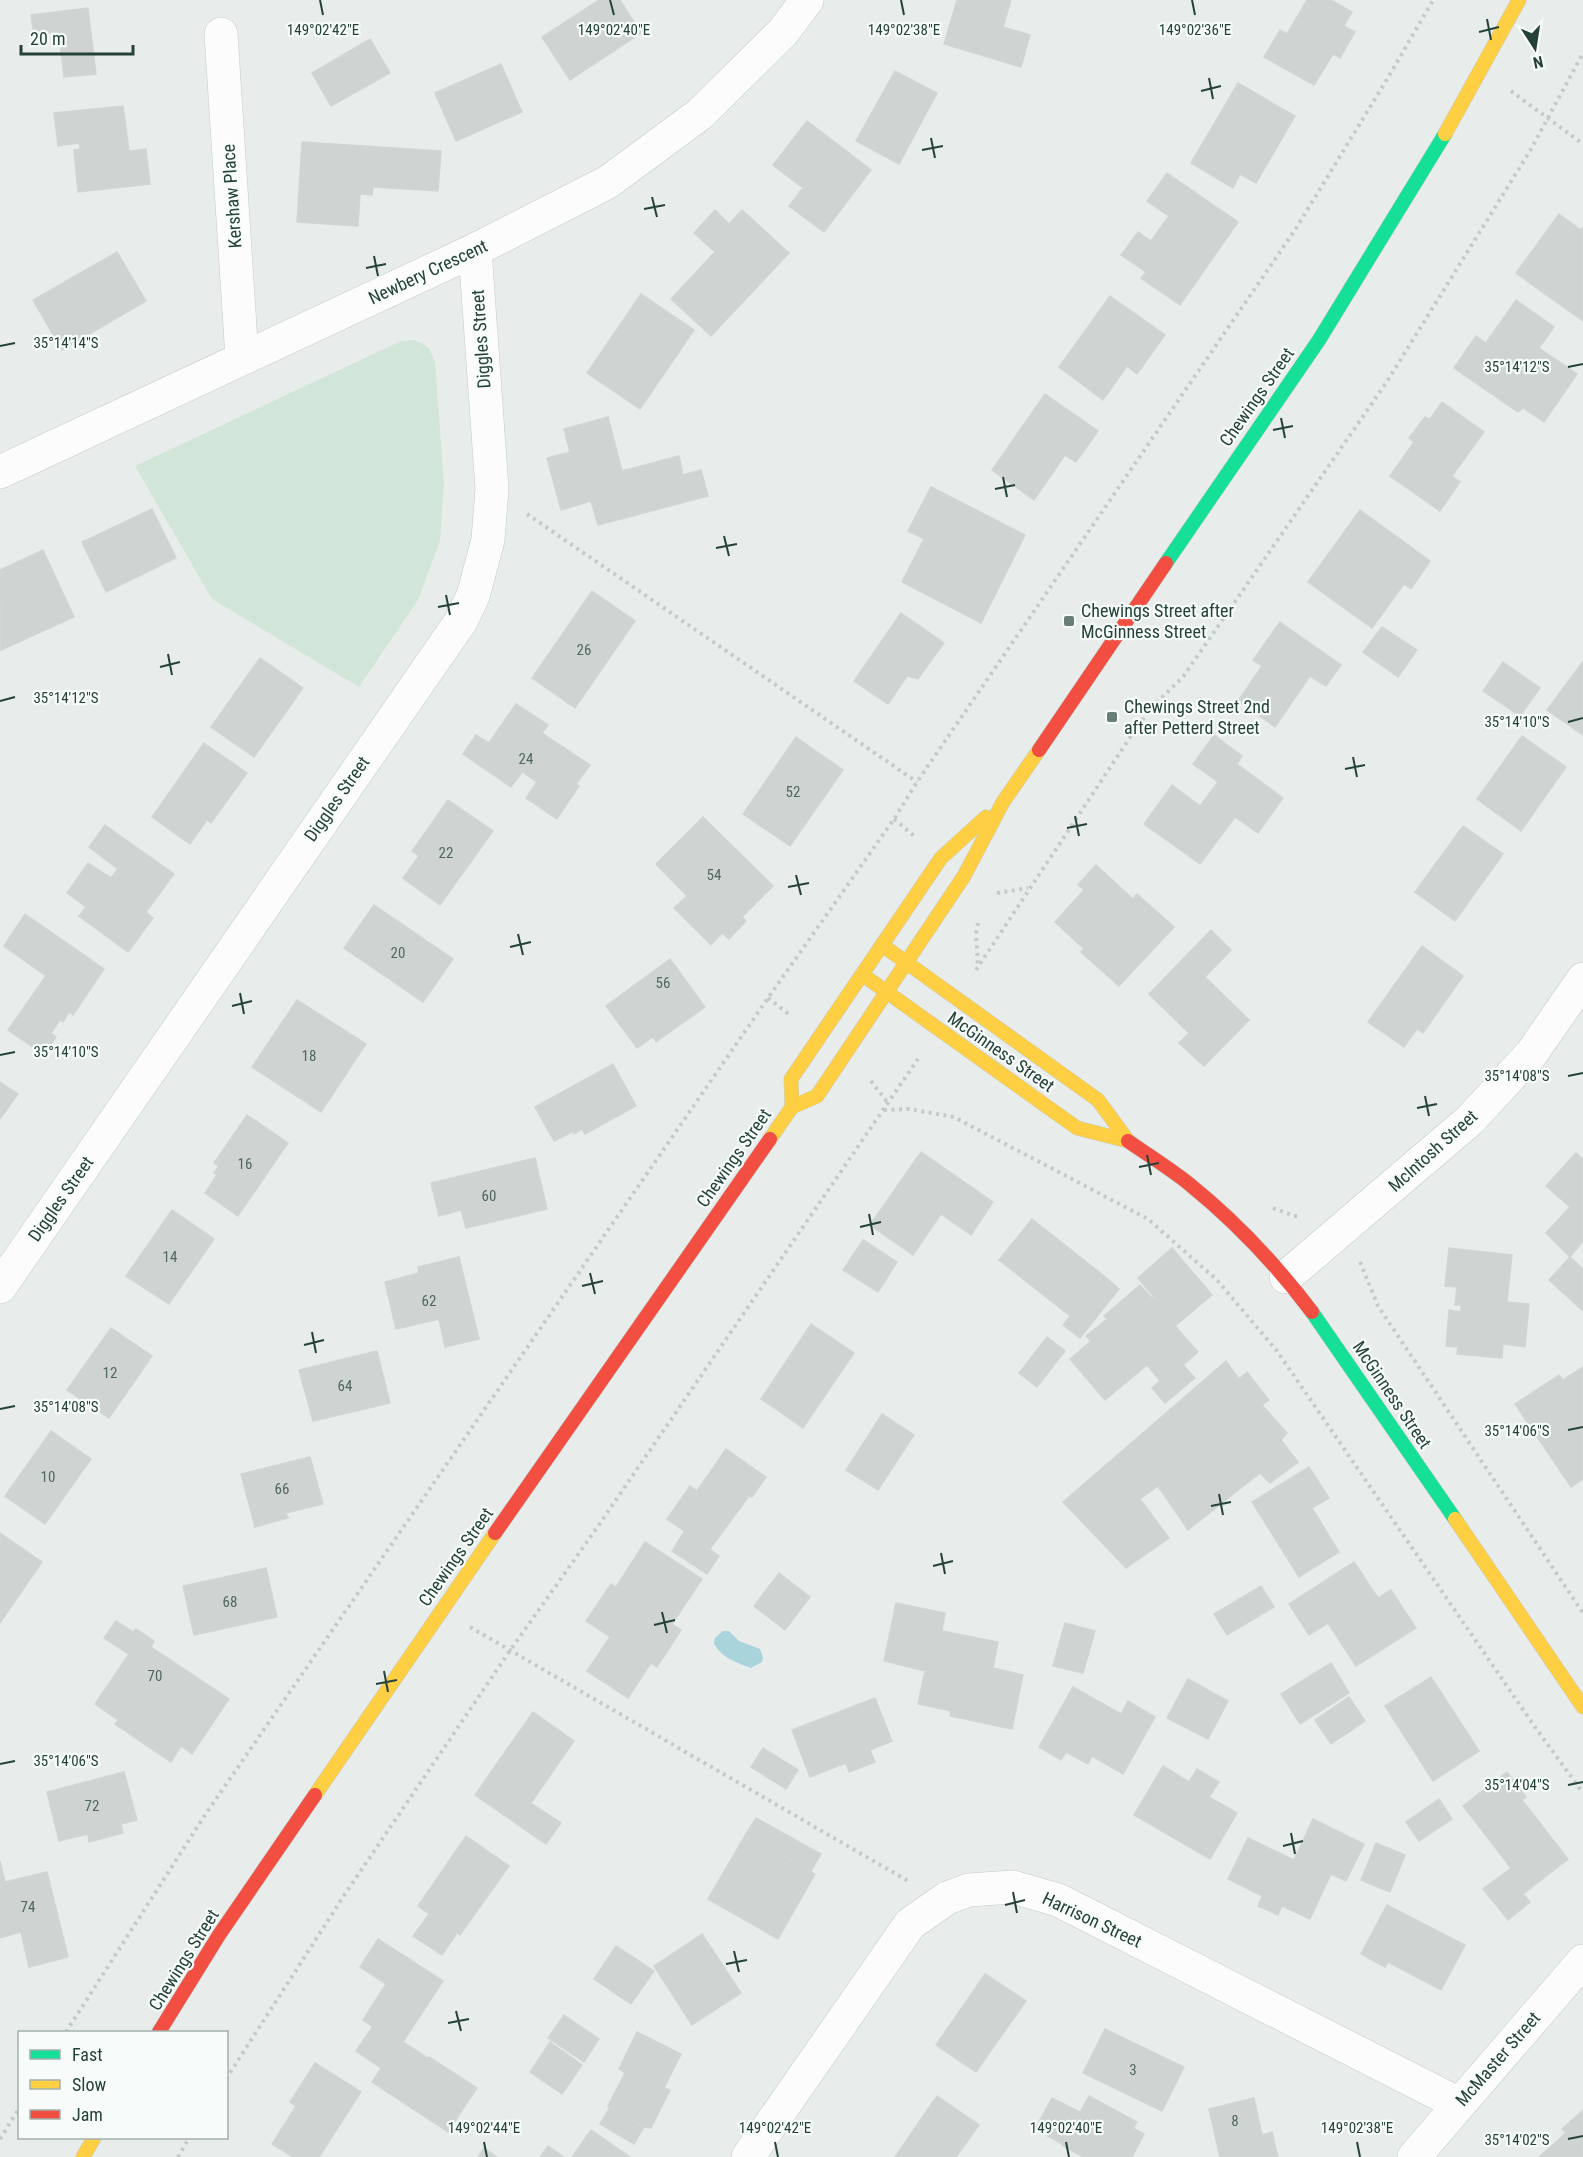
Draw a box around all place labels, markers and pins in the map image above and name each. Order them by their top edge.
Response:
place label: Chewings Street after McGinness Street [1081,600,1234,642]
marker: Chewings Street after McGinness Street [1062,614,1076,628]
place label: Chewings Street 2nd after Petterd Street [1124,696,1270,738]
marker: Chewings Street 2nd after Petterd Street [1105,710,1119,724]

